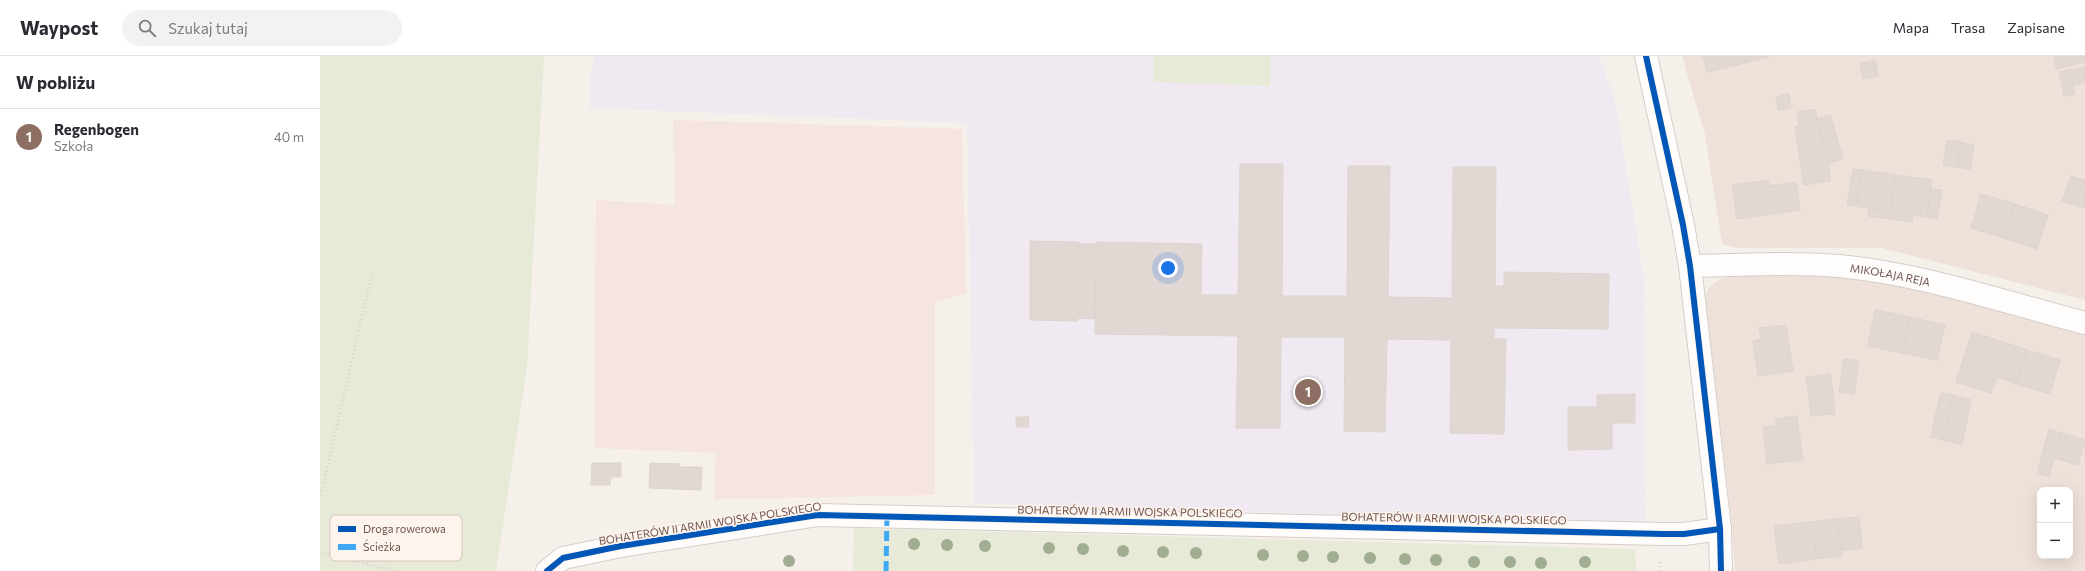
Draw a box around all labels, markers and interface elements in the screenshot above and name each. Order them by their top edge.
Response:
search box [122,10,402,46]
text: Waypost [20,16,98,39]
icon: search [136,17,158,39]
text: Szukaj tutaj [168,19,248,37]
text: Mapa [1893,19,1929,36]
text: Trasa [1951,19,1985,36]
text: Zapisane [2007,19,2065,36]
text: W pobliżu [16,72,95,93]
text: Regenbogen [54,120,139,138]
text: 1 [26,129,32,145]
text: 40 m [274,129,304,145]
text: Szkoła [54,138,93,154]
your location [1158,258,1178,278]
street label: MIKOŁAJA REJA [1849,261,1932,288]
pin: 1 [1295,377,1321,407]
map controls [2037,487,2073,559]
button: + [2037,487,2073,523]
street label: BOHATERÓW II ARMII WOJSKA POLSKIEGO [598,498,822,548]
street label: BOHATERÓW II ARMII WOJSKA POLSKIEGO [1017,502,1243,520]
street label: BOHATERÓW II ARMII WOJSKA POLSKIEGO [1341,509,1567,527]
legend [330,515,462,561]
text: Droga rowerowa [363,522,446,535]
button: − [2037,523,2073,559]
text: Ścieżka [363,539,401,553]

